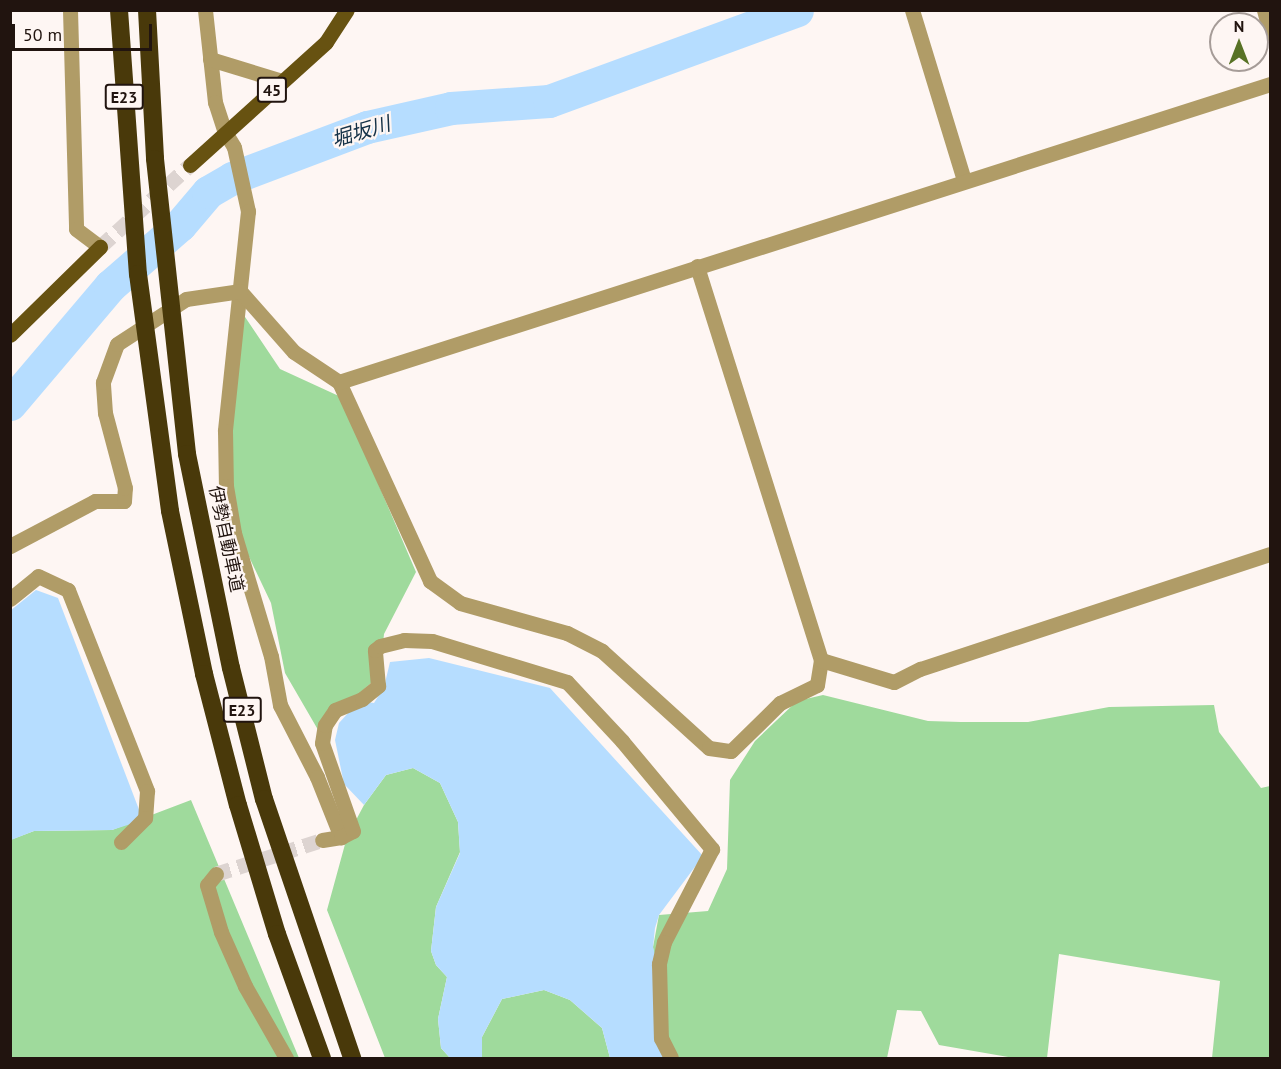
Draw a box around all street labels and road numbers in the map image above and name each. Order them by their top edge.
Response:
road number: 45 [256,77,288,103]
road number: E23 [104,84,144,110]
street label: 伊勢自動車道 [204,484,248,594]
road number: E23 [222,697,262,723]

